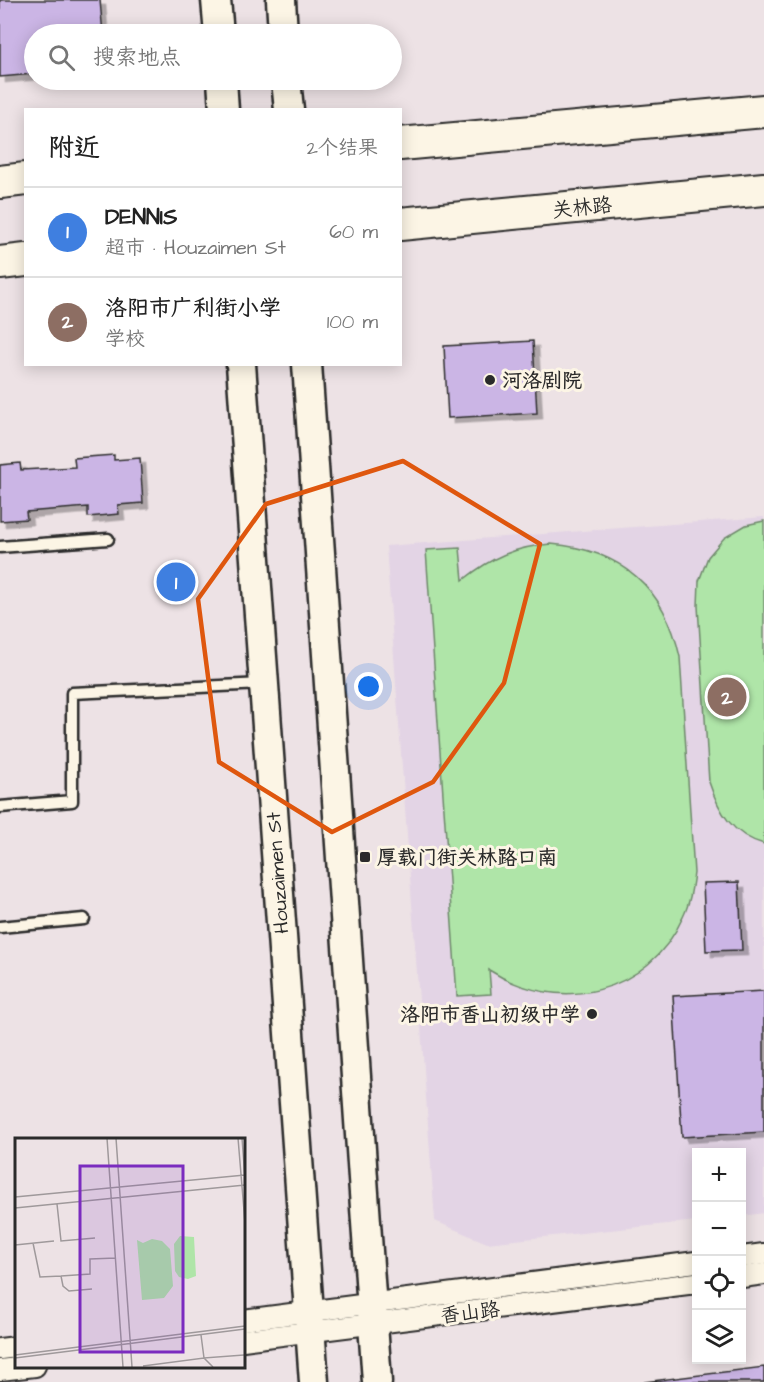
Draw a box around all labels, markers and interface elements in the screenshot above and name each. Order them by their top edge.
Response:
search box [24,24,402,90]
icon: search [45,41,78,74]
text: 搜索地点 [93,42,181,73]
text: 附近 [48,130,100,166]
text: 2个结果 [307,134,378,162]
street label: 关林路 [551,191,614,225]
text: DENNIS [105,202,177,233]
text: 1 [66,218,69,246]
text: 60 m [329,218,378,246]
text: 超市 · Houzaimen St [105,234,286,262]
text: 洛阳市广利街小学 [105,293,281,324]
text: 2 [62,308,73,336]
text: 100 m [327,308,378,336]
text: 学校 [105,325,145,353]
place label: 河洛剧院 [502,367,582,395]
marker: 河洛剧院 [483,373,497,387]
pin: 1 [156,560,195,604]
your location [354,672,383,701]
pin: 2 [708,674,746,720]
street label: Houzaimen St [260,811,296,935]
place label: 厚载门街关林路口南 [377,844,557,872]
marker: 厚载门街关林路口南 [358,850,372,864]
place label: 洛阳市香山初级中学 [400,1001,580,1029]
marker: 洛阳市香山初级中学 [585,1007,599,1021]
inset map [15,1138,244,1367]
map controls [692,1148,746,1364]
button: + [692,1148,746,1202]
button: − [692,1202,746,1256]
button: locate [692,1256,746,1310]
street label: 香山路 [439,1295,503,1331]
button: layers [692,1310,746,1364]

